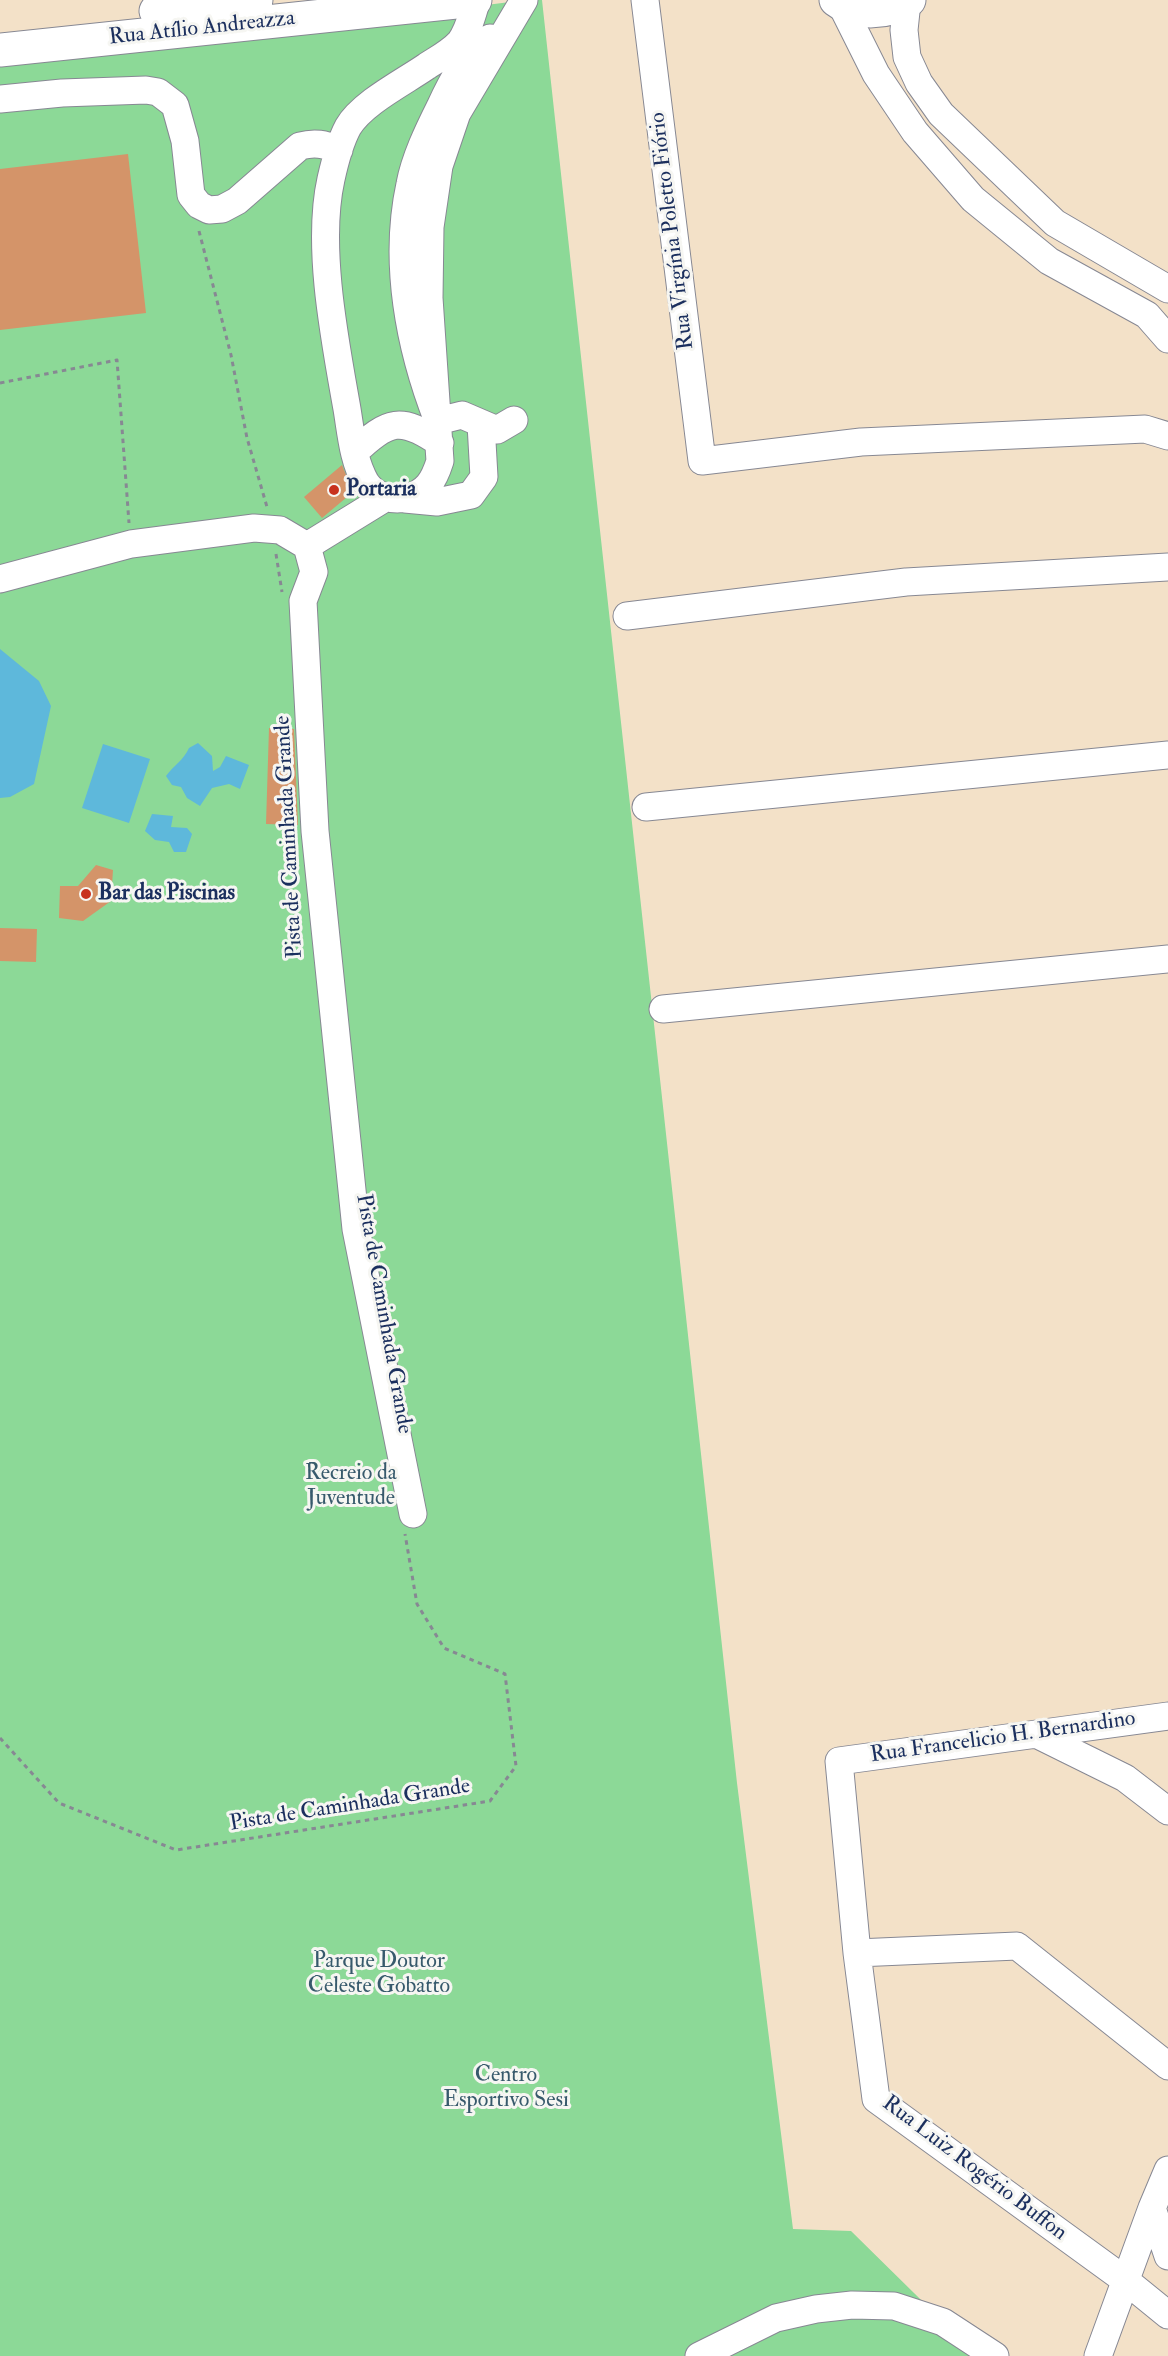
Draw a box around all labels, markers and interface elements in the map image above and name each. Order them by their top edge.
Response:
street label: Rua Atílio Andreazza [108,6,296,52]
street label: Rua Virgínia Poletto Fiório [645,111,701,351]
place label: Portaria [346,477,416,503]
marker: Portaria [327,483,341,497]
street label: Pista de Caminhada Grande [270,715,310,959]
place label: Bar das Piscinas [98,881,235,907]
marker: Bar das Piscinas [79,887,93,901]
street label: Pista de Caminhada Grande [349,1192,417,1436]
park label: Recreio da Juventude [305,1461,397,1512]
street label: Rua Francelicio H. Bernardino [869,1706,1137,1770]
street label: Pista de Caminhada Grande [228,1774,472,1838]
park label: Parque Doutor Celeste Gobatto [308,1949,450,2000]
park label: Centro Esportivo Sesi [443,2063,569,2114]
street label: Rua Luiz Rogério Buffon [876,2091,1072,2247]

